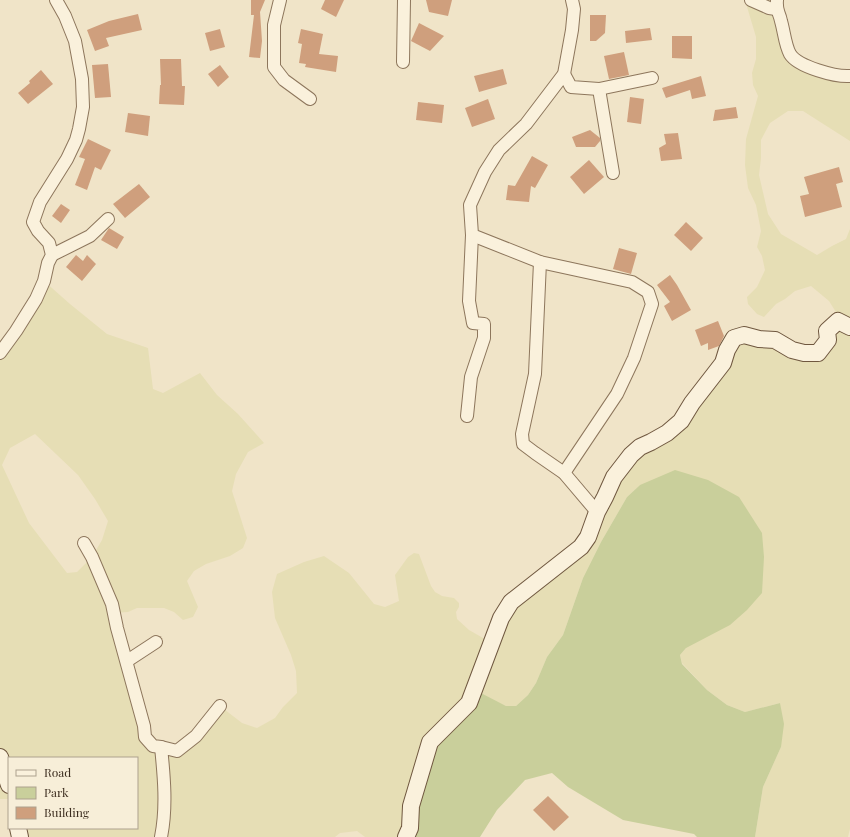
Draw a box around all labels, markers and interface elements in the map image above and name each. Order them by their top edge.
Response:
legend [8,757,138,829]
text: Road [44,764,71,780]
text: Park [44,784,69,800]
text: Building [44,804,90,820]

